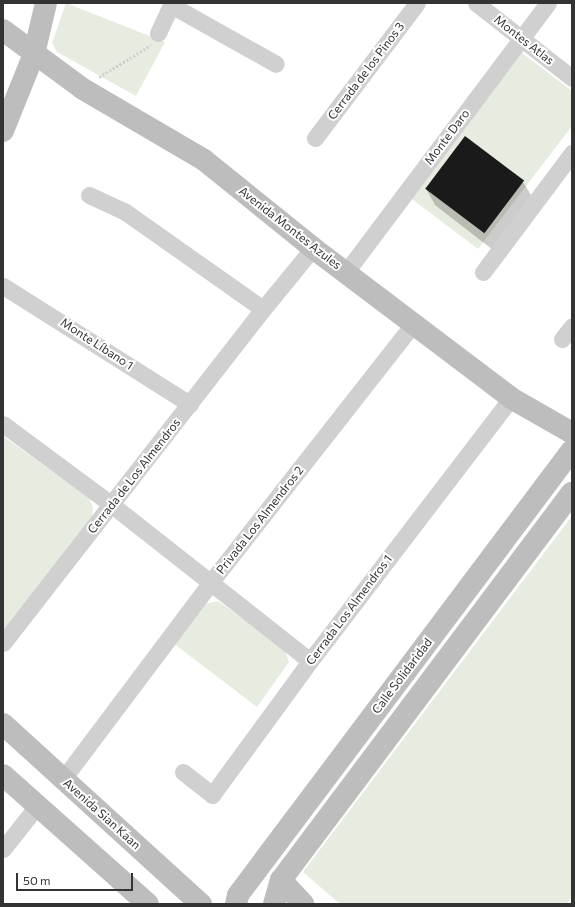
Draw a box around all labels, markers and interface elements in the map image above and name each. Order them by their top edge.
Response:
street label: Montes Atlas [491,12,557,68]
street label: Cerrada de los Pinos 3 [325,19,407,123]
street label: Monte Daro [421,106,473,168]
street label: Avenida Montes Azules [236,184,344,272]
street label: Monte Líbano 1 [58,315,136,373]
street label: Cerrada de Los Almendros [85,416,183,536]
street label: Privada Los Almendros 2 [213,463,307,577]
street label: Cerrada Los Almendros 1 [303,552,395,668]
street label: Calle Solidaridad [369,635,435,717]
street label: Avenida Sian Kaan [61,776,143,852]
scale bar [18,865,135,891]
text: 50 m [23,873,51,887]

